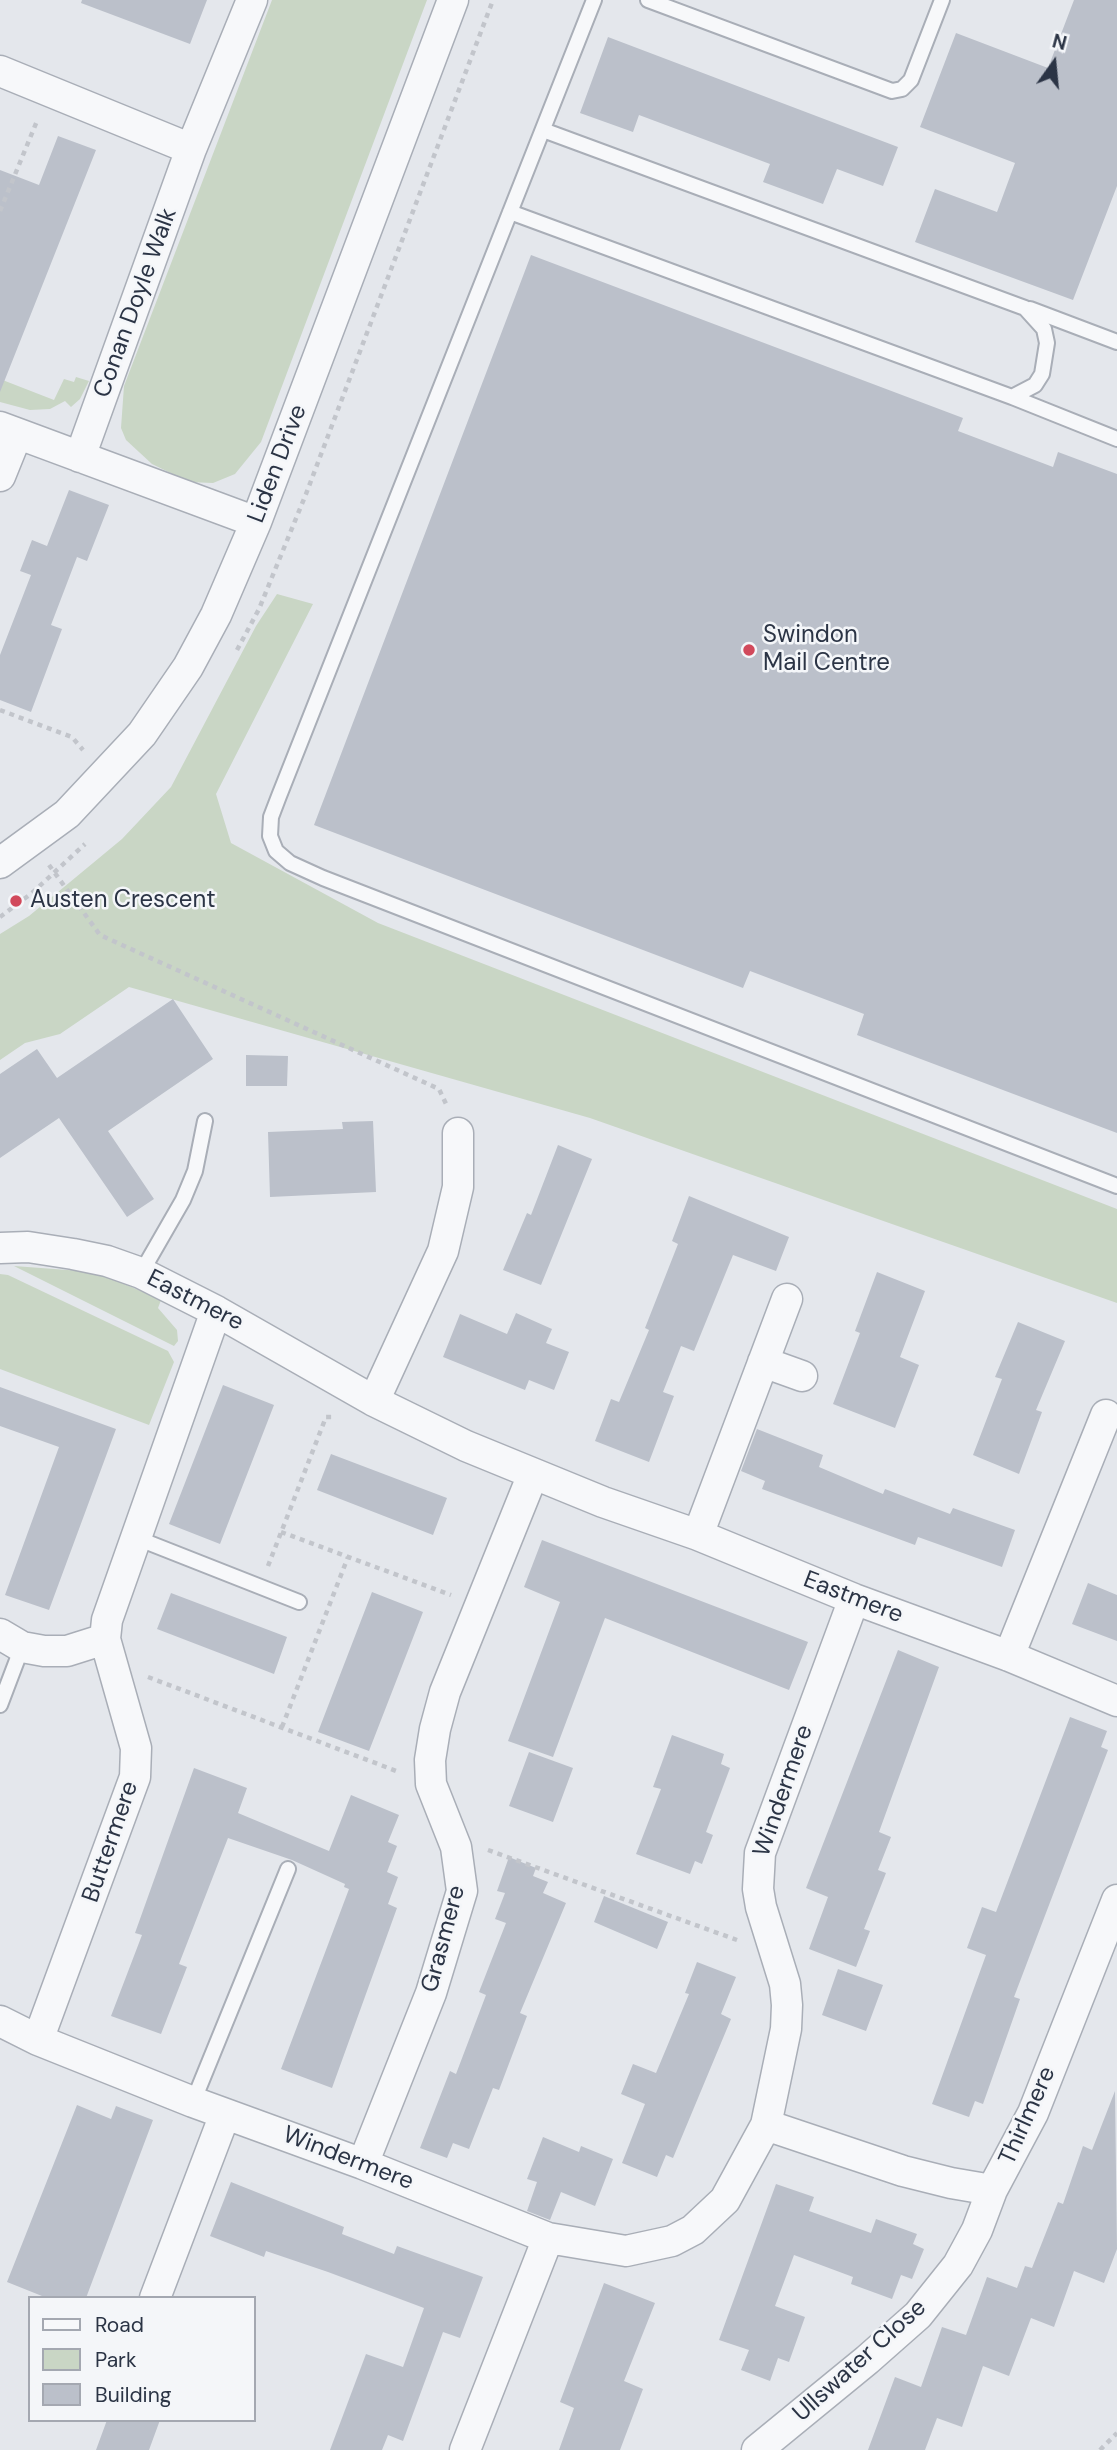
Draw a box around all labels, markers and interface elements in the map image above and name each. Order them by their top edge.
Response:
north arrow [1019,28,1089,98]
text: N [1050,28,1069,56]
street label: Conan Doyle Walk [88,204,184,402]
street label: Liden Drive [242,401,314,527]
place label: Swindon Mail Centre [763,622,890,678]
marker: Swindon Mail Centre [741,642,757,658]
place label: Austen Crescent [30,887,216,915]
marker: Austen Crescent [8,893,24,909]
street label: Eastmere [142,1264,248,1338]
street label: Eastmere [799,1566,907,1630]
street label: Windermere [748,1721,820,1861]
street label: Buttermere [77,1778,145,1906]
street label: Grasmere [416,1883,472,1995]
street label: Thirlmere [994,2062,1062,2170]
street label: Windermere [279,2121,417,2197]
street label: Ullswater Close [788,2294,932,2428]
legend [28,2296,256,2422]
text: Road [95,2311,144,2339]
text: Park [95,2346,136,2374]
text: Building [95,2381,171,2409]

